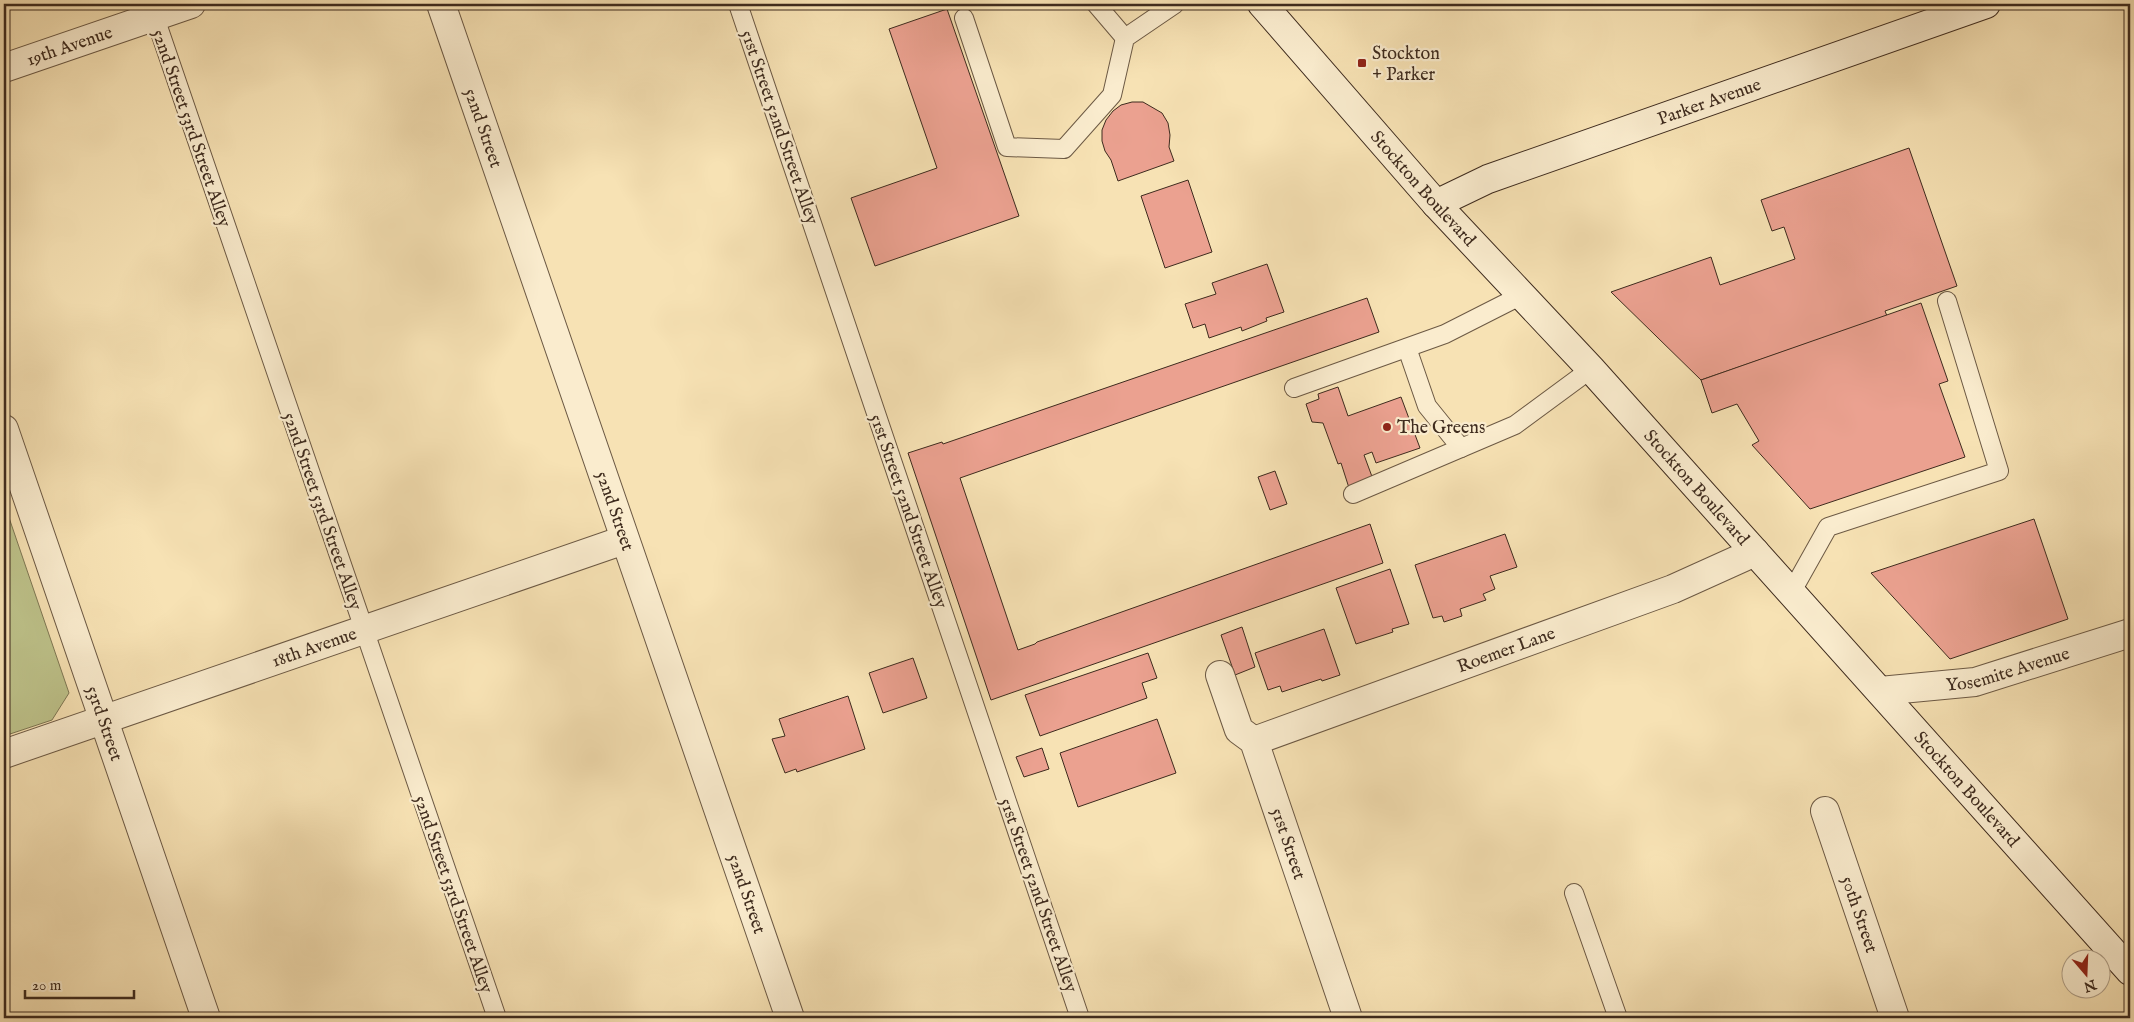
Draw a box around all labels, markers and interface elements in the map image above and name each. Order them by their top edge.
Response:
street label: 19th Avenue [24,22,116,72]
street label: 52nd Street 53rd Street Alley [146,27,235,231]
street label: 51st Street 52nd Street Alley [734,27,823,228]
place label: Stockton + Parker [1372,43,1440,87]
marker: Stockton + Parker [1356,57,1368,69]
street label: Parker Avenue [1655,74,1764,131]
street label: 52nd Street [458,85,507,171]
street label: Stockton Boulevard [1365,127,1480,252]
street label: 52nd Street 53rd Street Alley [277,410,366,614]
street label: 51st Street 52nd Street Alley [863,411,952,612]
place label: The Greens [1397,417,1485,440]
marker: The Greens [1381,421,1393,433]
street label: Stockton Boulevard [1638,425,1754,551]
street label: 52nd Street [590,468,638,554]
street label: 18th Avenue [269,623,360,674]
street label: Roemer Lane [1454,623,1559,679]
street label: Yosemite Avenue [1945,643,2073,698]
street label: 53rd Street [80,683,127,764]
street label: Stockton Boulevard [1908,727,2024,853]
street label: 52nd Street 53rd Street Alley [408,793,497,997]
street label: 51st Street 52nd Street Alley [993,795,1082,996]
street label: 51st Street [1265,805,1310,883]
street label: 52nd Street [721,851,770,937]
street label: 50th Street [1835,873,1882,956]
north arrow [2062,950,2112,1000]
scale bar [25,967,134,999]
text: N [2081,975,2100,996]
text: 20 m [32,976,62,995]

